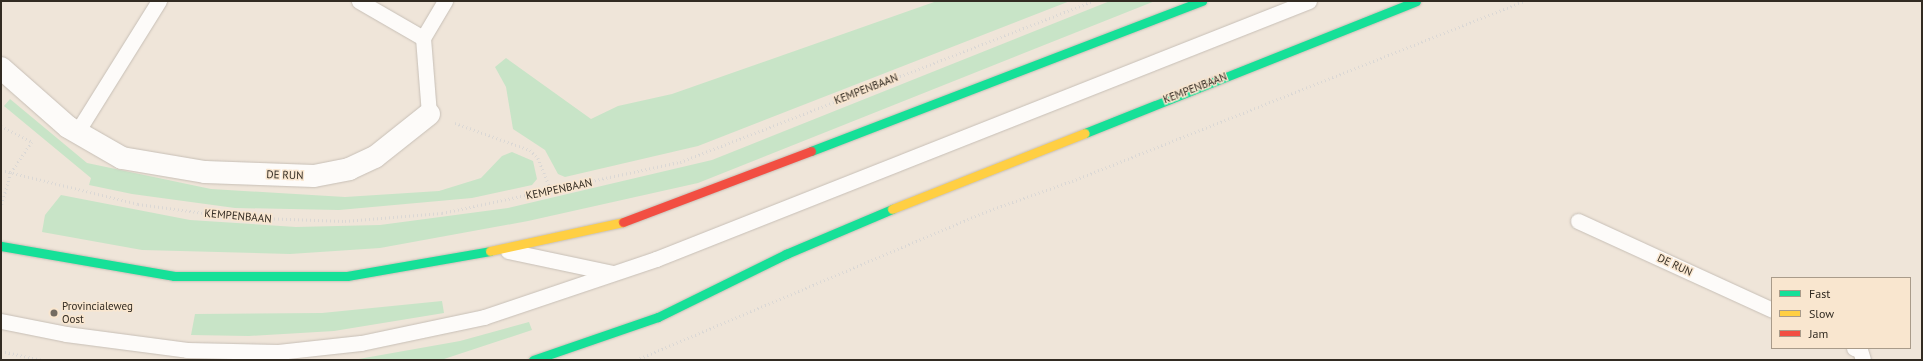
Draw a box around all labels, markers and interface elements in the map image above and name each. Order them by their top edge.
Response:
street label: KEMPENBAAN [1161,70,1229,106]
street label: KEMPENBAAN [832,71,900,107]
street label: DE RUN [266,168,304,182]
street label: KEMPENBAAN [525,176,593,202]
street label: KEMPENBAAN [204,206,272,226]
street label: DE RUN [1655,251,1695,279]
legend [1771,277,1911,349]
text: Fast [1809,286,1830,301]
place label: Provincialeweg Oost [62,300,133,326]
text: Slow [1809,306,1834,321]
marker: Provincialeweg Oost [49,308,59,318]
text: Jam [1809,326,1828,341]

